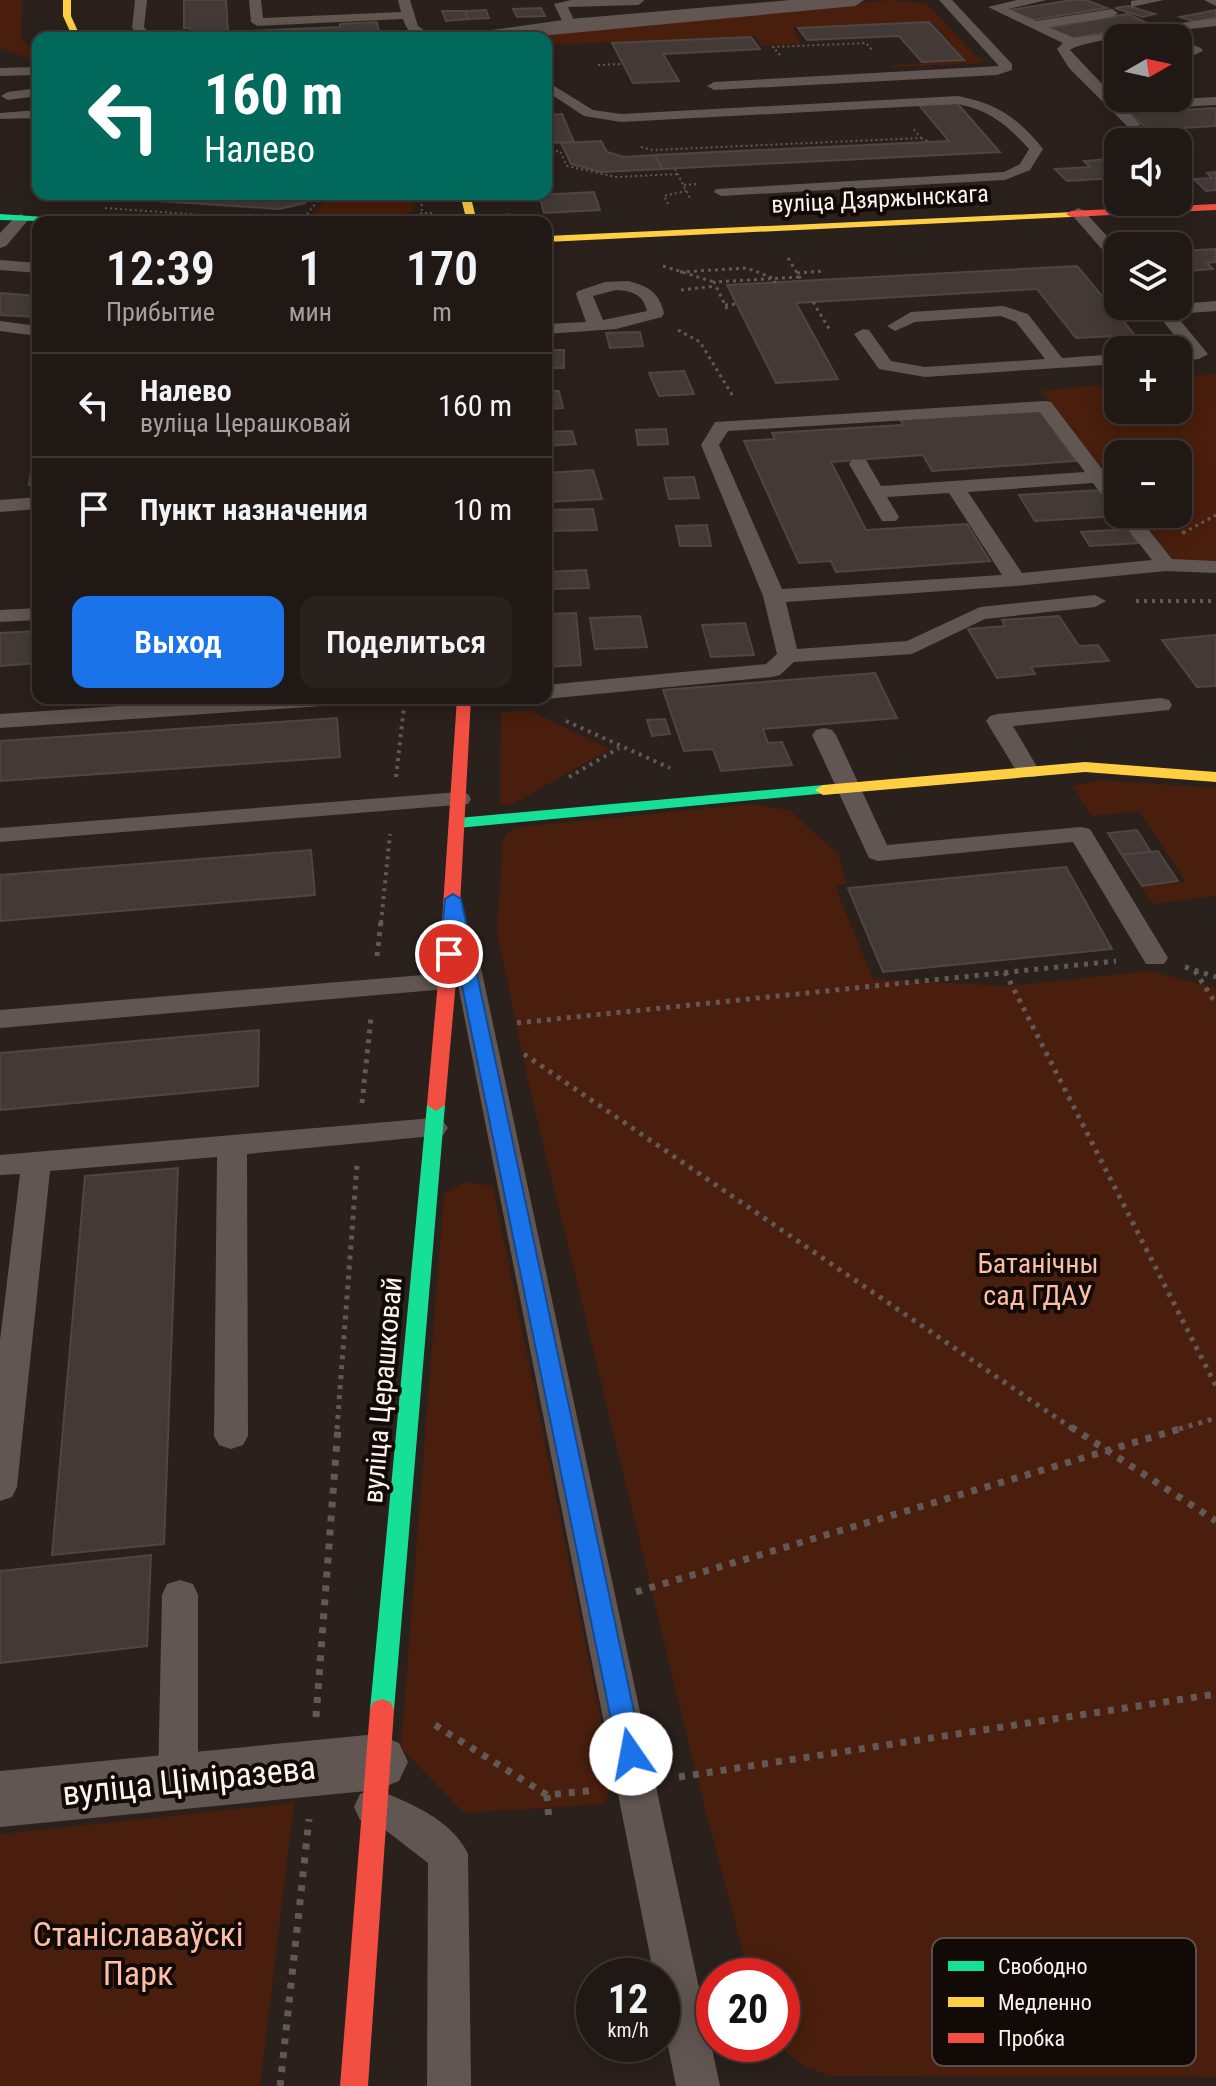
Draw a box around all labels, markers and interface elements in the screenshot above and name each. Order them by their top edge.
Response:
north arrow [1104,24,1192,112]
map controls [1104,24,1192,528]
text: 160 m [204,62,343,128]
icon: left [72,64,176,168]
button: sound [1104,128,1192,216]
text: Налево [204,129,315,171]
street label: вуліца Дзяржынскага [771,179,989,219]
button: layers [1104,232,1192,320]
text: 12:39 [106,240,215,297]
text: 1 [298,240,322,297]
text: 170 [406,240,478,297]
text: Прибытие [106,297,215,327]
text: мин [289,297,332,327]
text: m [432,297,452,327]
button: + [1104,336,1192,424]
text: Налево [140,373,232,408]
icon: left [72,383,116,427]
text: 160 m [438,388,512,423]
text: вуліца Церашковай [140,408,351,438]
button: − [1104,440,1192,528]
icon: arrive [72,487,116,531]
text: Пункт назначения [140,492,368,527]
text: 10 m [453,492,512,527]
button: Выход [72,596,284,688]
button: Поделиться [300,596,512,688]
pin [415,920,483,988]
icon: arrive [427,932,471,976]
park label: Батанічны сад ГДАУ [977,1247,1099,1312]
street label: вуліца Церашковай [356,1275,409,1505]
position arrow [589,1712,673,1796]
street label: вуліца Ціміразева [60,1747,318,1813]
park label: Станіславаўскі Парк [32,1914,244,1993]
legend [932,1938,1196,2066]
text: Свободно [998,1954,1088,1979]
speed limit sign: 20 [696,1958,800,2062]
text: 12 [608,1976,648,2023]
text: Медленно [998,1990,1092,2015]
text: km/h [607,2018,649,2042]
text: Пробка [998,2026,1065,2051]

